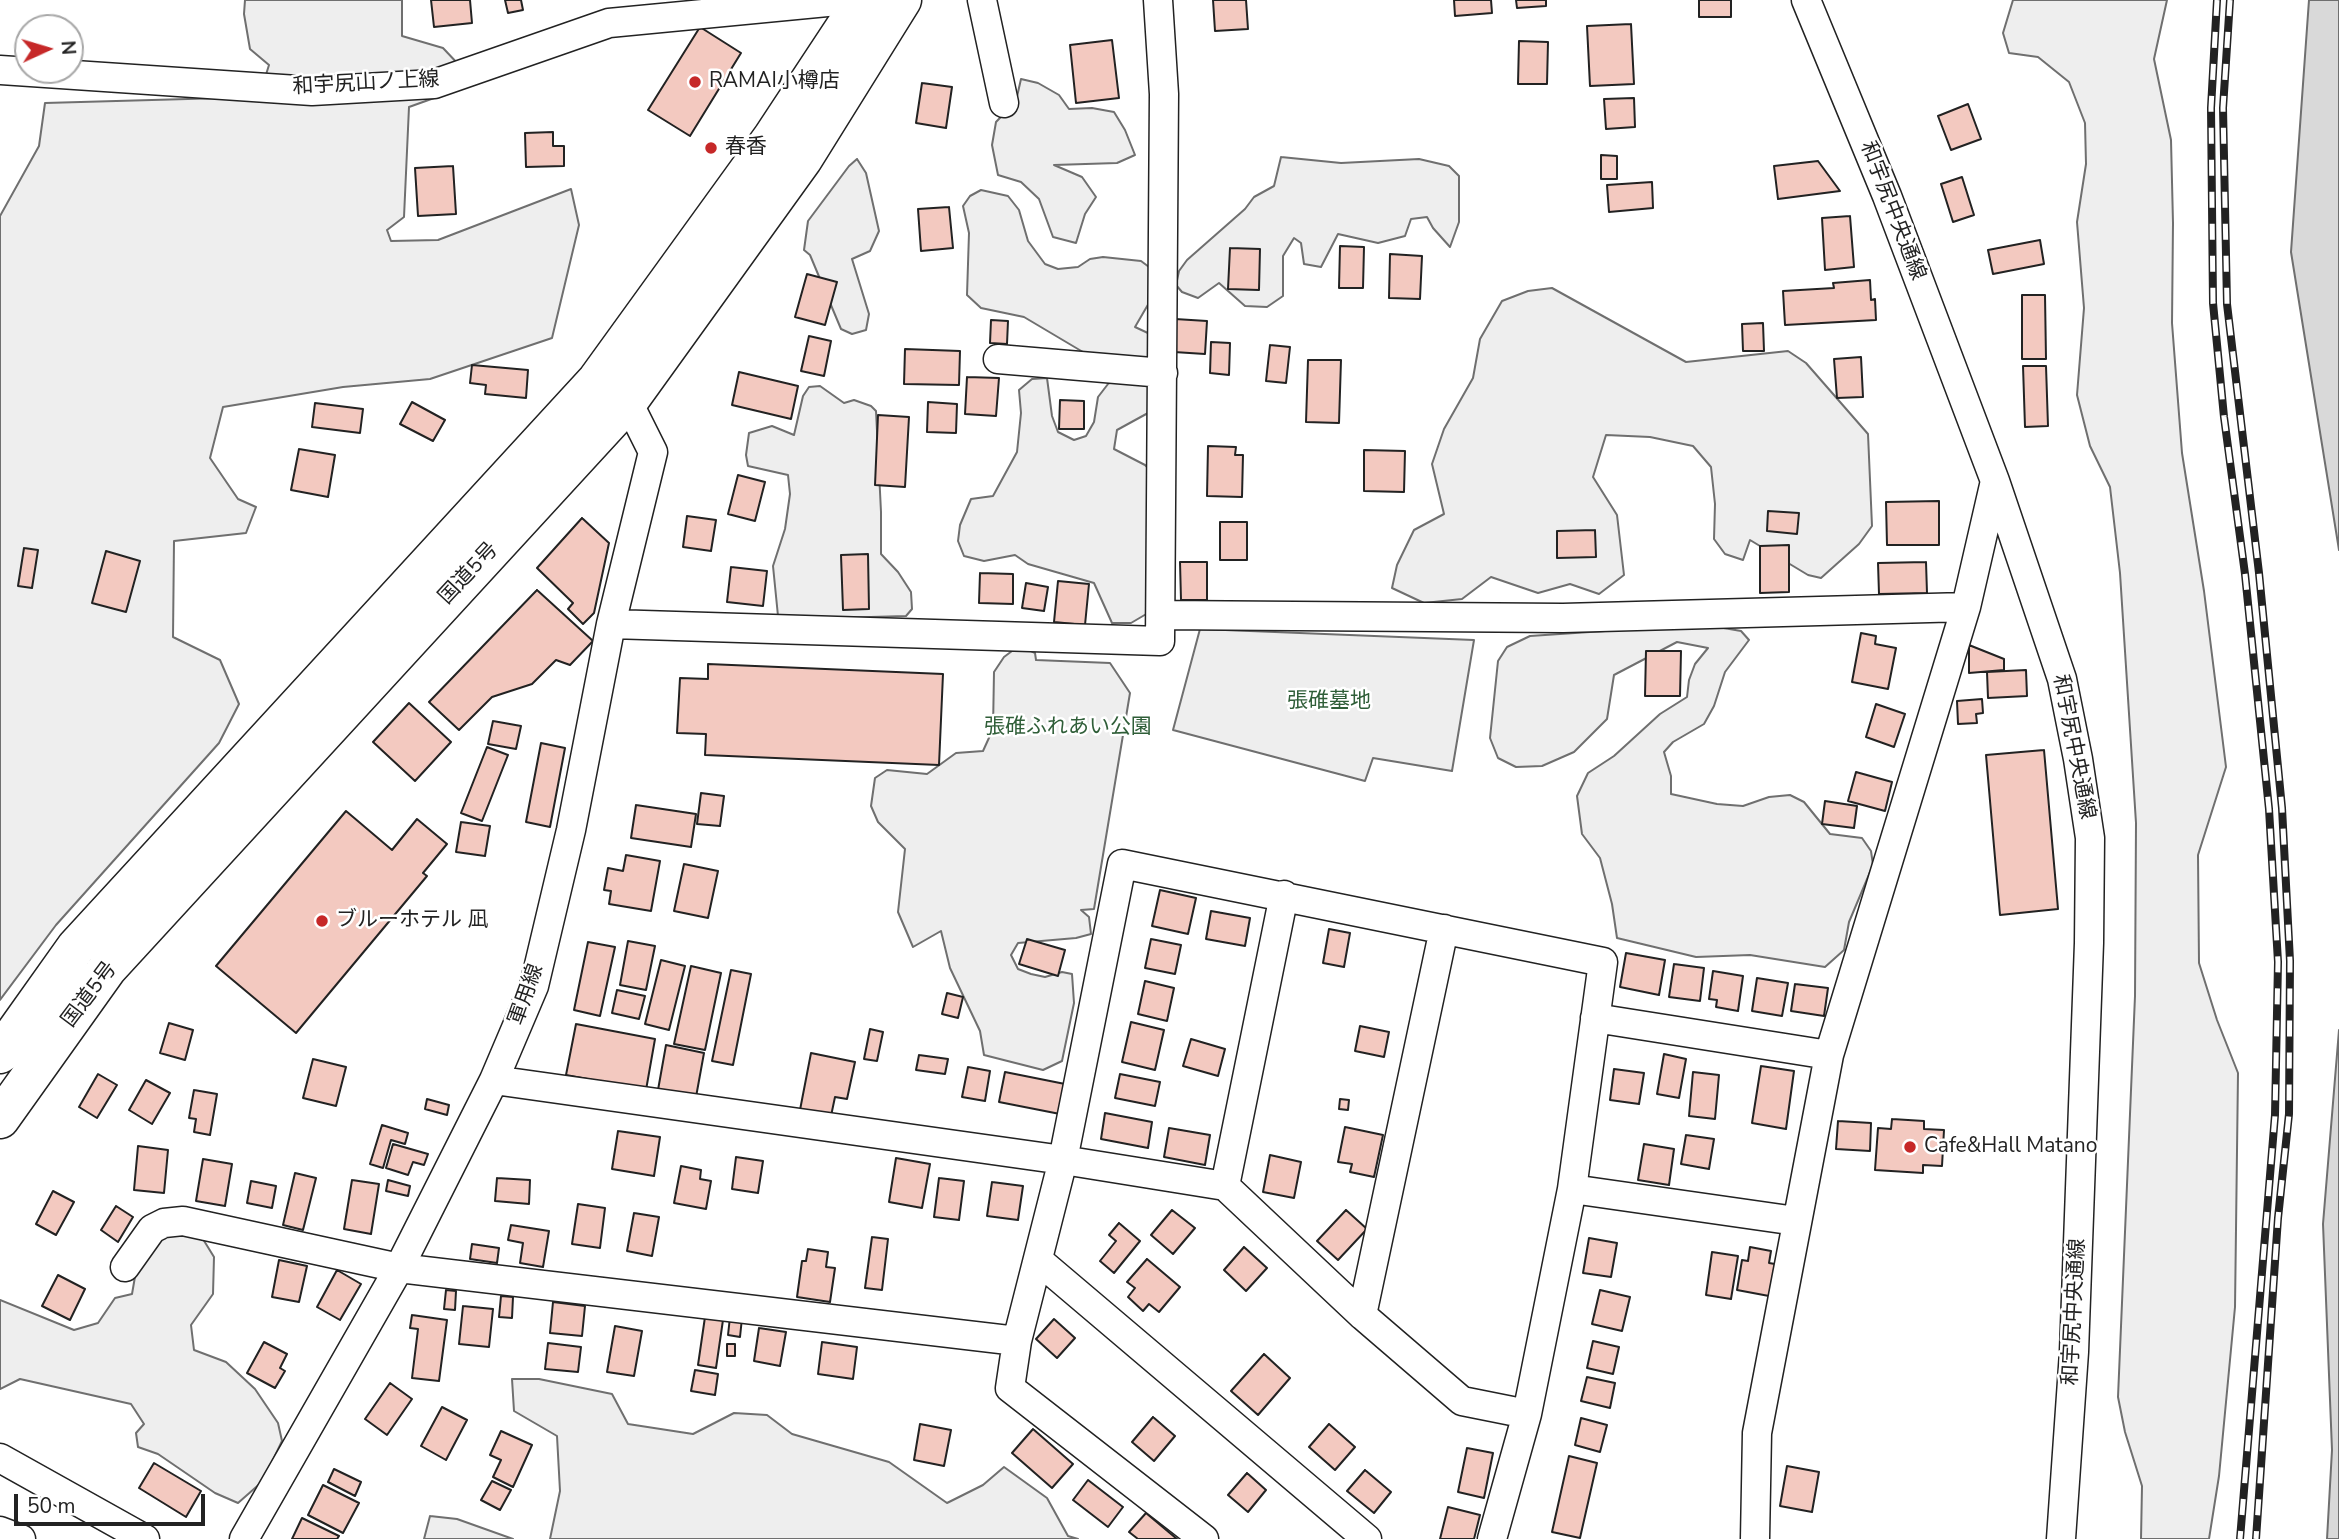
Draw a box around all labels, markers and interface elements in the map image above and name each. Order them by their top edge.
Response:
north arrow [14,14,84,84]
text: N [54,40,81,56]
street label: 和宇尻山ノ上線 [292,68,440,100]
place label: RAMAI小樽店 [709,69,840,95]
marker: RAMAI小樽店 [687,74,703,90]
place label: 春香 [725,135,767,161]
street label: 和宇尻中央通線 [1854,138,1930,284]
marker: 春香 [703,140,719,156]
street label: 国道5号 [434,538,504,610]
street label: 和宇尻中央通線 [2047,672,2099,822]
park label: 張碓墓地 [1287,689,1371,715]
park label: 張碓ふれあい公園 [984,715,1152,741]
place label: ブルーホテル 凪 [336,908,488,934]
marker: ブルーホテル 凪 [314,913,330,929]
street label: 国道5号 [57,957,123,1033]
street label: 軍用線 [504,961,550,1029]
place label: Cafe&Hall Matano [1924,1134,2097,1160]
marker: Cafe&Hall Matano [1902,1139,1918,1155]
street label: 和宇尻中央通線 [2059,1238,2091,1386]
scale bar [18,1480,208,1524]
text: 50 m [27,1492,76,1520]

